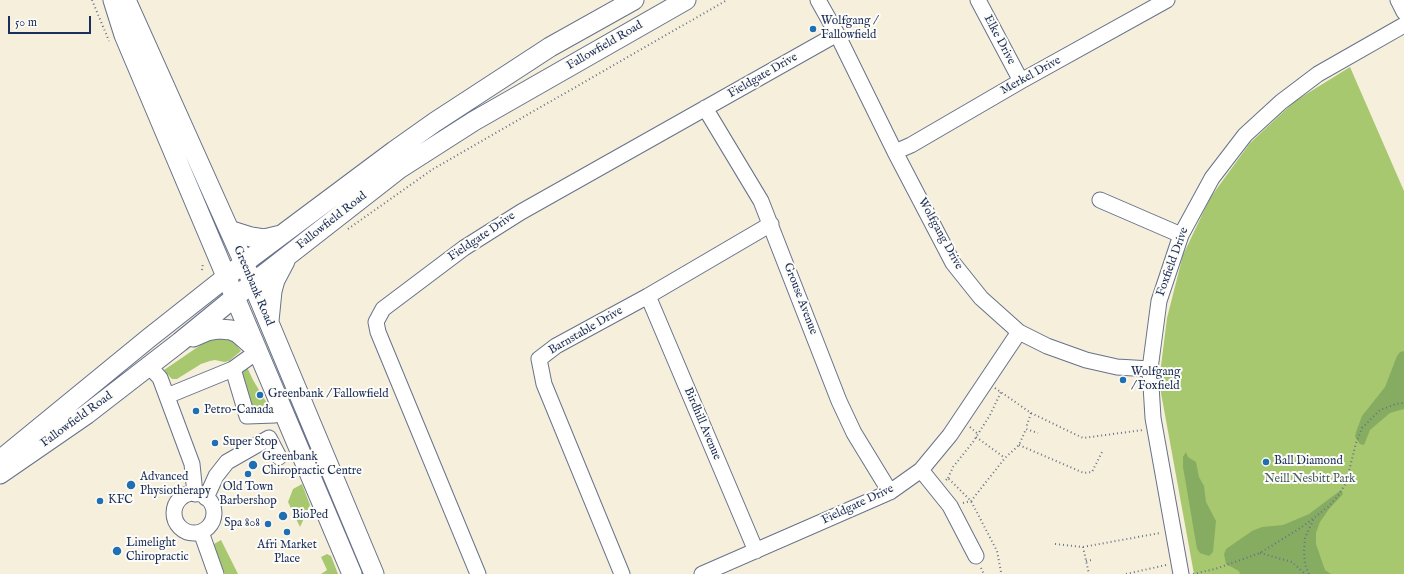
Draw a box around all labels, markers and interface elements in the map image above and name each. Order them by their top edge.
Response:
scale bar [10,8,93,34]
street label: Elke Drive [980,13,1018,67]
text: 50 m [15,15,37,30]
place label: Wolfgang / Fallowfield [821,15,877,43]
street label: Fallowfield Road [564,18,646,74]
marker: Wolfgang / Fallowfield [808,24,818,34]
street label: Fieldgate Drive [726,50,800,102]
street label: Merkel Drive [998,54,1064,98]
street label: Fallowfield Road [294,189,370,253]
street label: Wolfgang Drive [914,196,966,272]
street label: Fieldgate Drive [446,209,518,265]
street label: Foxfield Drive [1154,226,1192,298]
street label: Greenbank Road [230,244,276,328]
street label: Grouse Avenue [780,261,820,337]
street label: Barnstable Drive [546,304,626,358]
place label: Wolfgang / Foxfield [1131,366,1180,394]
marker: Wolfgang / Foxfield [1118,375,1128,385]
street label: Birdhill Avenue [680,386,724,462]
place label: Greenbank / Fallowfield [268,388,389,402]
street label: Fallowfield Road [38,389,116,451]
marker: Greenbank / Fallowfield [255,390,265,400]
place label: Petro-Canada [204,404,274,418]
marker: Petro-Canada [191,406,201,416]
place label: Super Stop [223,436,278,450]
marker: Super Stop [210,438,220,448]
place label: Greenbank Chiropractic Centre [262,451,362,479]
place label: Ball Diamond [1274,455,1343,469]
marker: Ball Diamond [1261,457,1271,467]
marker: Greenbank Chiropractic Centre [247,459,259,471]
marker: Old Town Barbershop [243,469,253,479]
place label: Advanced Physiotherapy [140,471,211,499]
park label: Neill Nesbitt Park [1265,473,1355,487]
marker: Advanced Physiotherapy [125,479,137,491]
place label: Old Town Barbershop [219,481,277,509]
street label: Fieldgate Drive [820,482,896,528]
place label: KFC [108,494,133,508]
marker: KFC [95,496,105,506]
place label: BioPed [292,509,328,523]
marker: BioPed [277,510,289,522]
place label: Spa 808 [224,517,260,531]
marker: Spa 808 [263,519,273,529]
marker: Afri Market Place [282,527,292,537]
place label: Limelight Chiropractic [126,537,189,565]
place label: Afri Market Place [257,539,317,567]
marker: Limelight Chiropractic [111,545,123,557]

